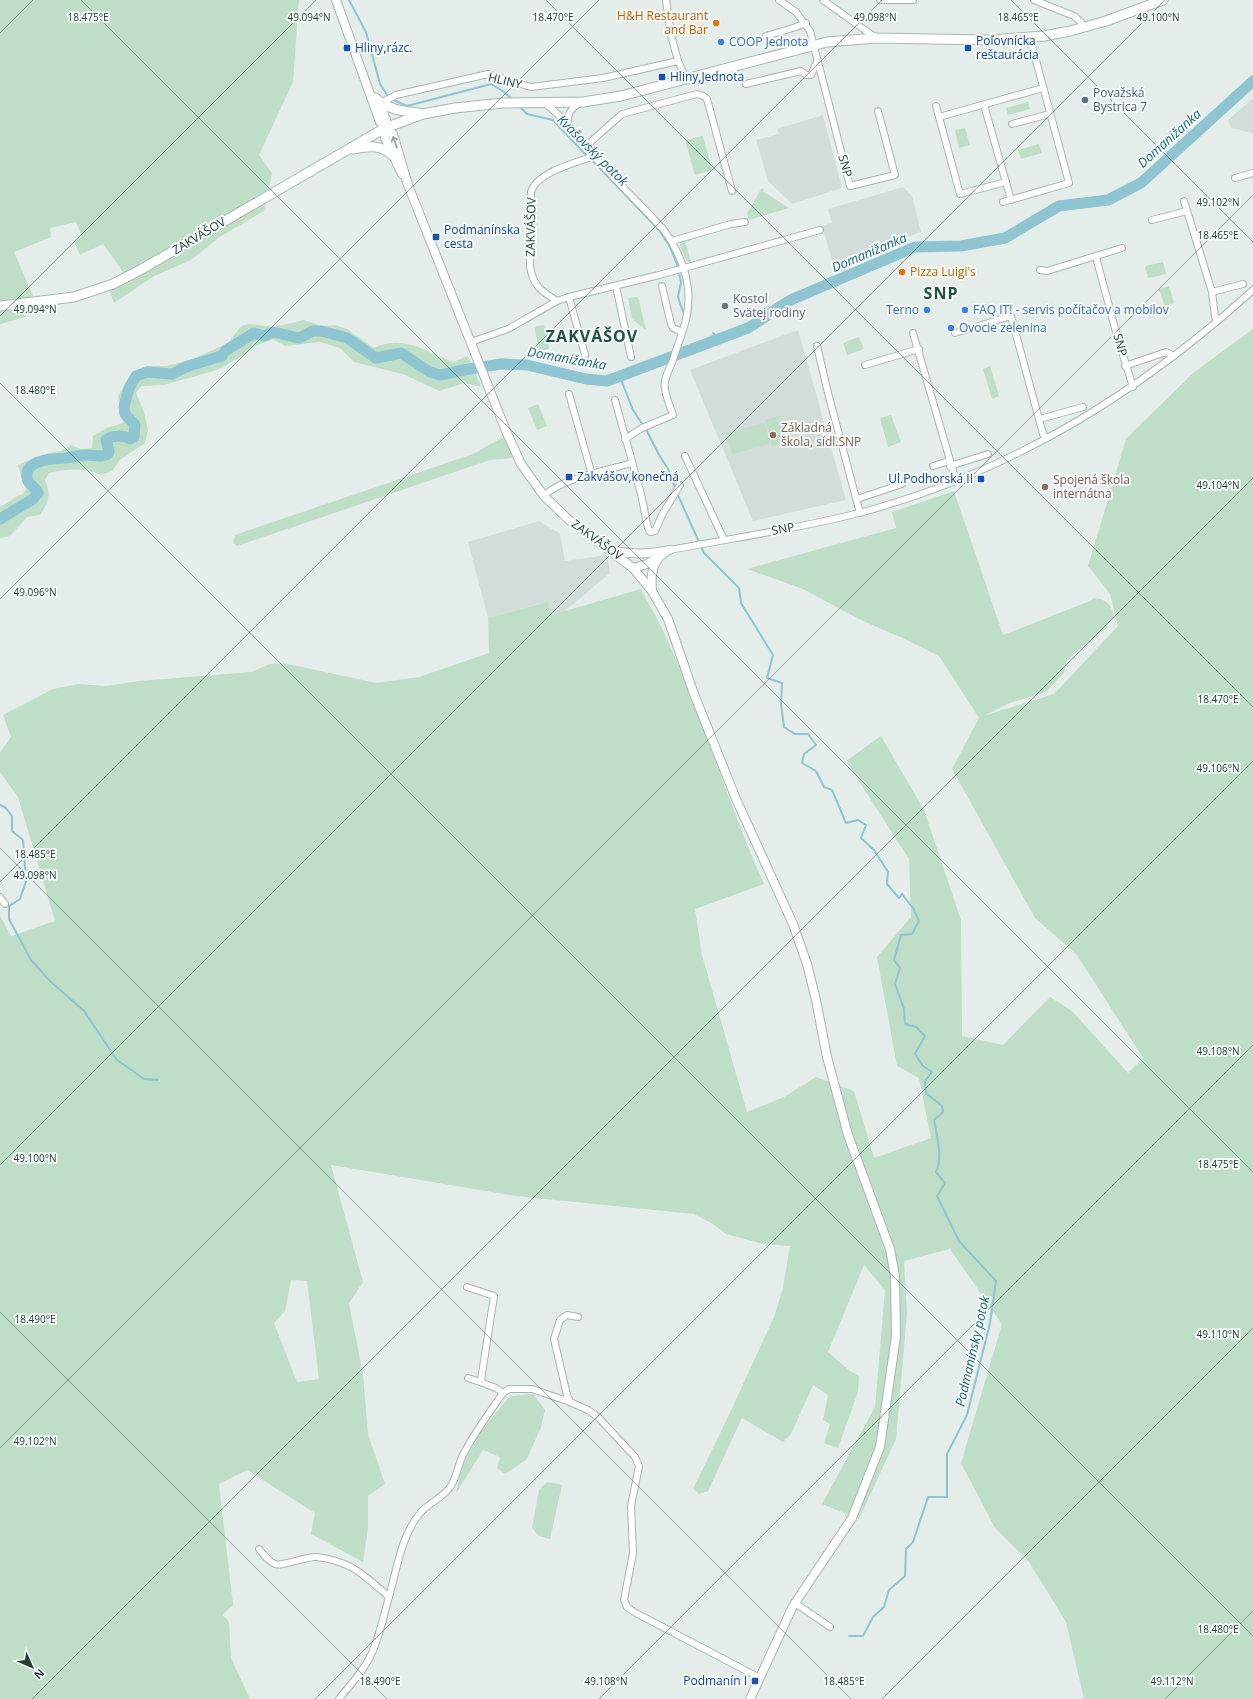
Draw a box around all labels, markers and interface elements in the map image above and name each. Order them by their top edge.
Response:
place label: H&H Restaurant and Bar [617,7,708,38]
text: 18.475°E [67,10,109,24]
text: 49.094°N [287,10,331,24]
text: 18.470°E [532,10,574,24]
text: 49.098°N [853,10,897,24]
text: 18.465°E [997,10,1039,24]
text: 49.100°N [1136,10,1180,24]
marker: H&H Restaurant and Bar [711,18,721,28]
place label: Poľovnícka reštaurácia [976,32,1039,63]
place label: COOP Jednota [729,33,808,50]
marker: COOP Jednota [716,37,726,47]
place label: Hliny,rázc. [355,39,412,56]
marker: Hliny,rázc. [342,43,352,53]
marker: Poľovnícka reštaurácia [963,43,973,53]
street label: HLINY [487,68,524,93]
place label: Hliny,Jednota [670,68,744,85]
marker: Hliny,Jednota [657,72,667,82]
place label: Považská Bystrica 7 [1093,84,1147,115]
marker: Považská Bystrica 7 [1080,95,1090,105]
water label: Domanižanka [1133,104,1205,171]
water label: Kvašovský potok [554,111,633,190]
one-way arrow [391,136,399,148]
street label: SNP [834,153,857,179]
text: 49.102°N [1196,195,1240,209]
street label: ZAKVÁŠOV [521,196,540,257]
street label: ZAKVÁŠOV [169,213,229,258]
place label: Podmanínska cesta [444,221,520,252]
water label: Domanižanka [829,228,910,276]
text: 18.465°E [1197,228,1239,242]
marker: Podmanínska cesta [431,232,441,242]
place label: Pizza Luigi's [910,263,976,280]
marker: Pizza Luigi's [897,267,907,277]
district label: SNP [924,282,958,304]
place label: Kostol Svätej rodiny [733,290,806,321]
marker: Kostol Svätej rodiny [720,301,730,311]
place label: Terno [886,301,919,318]
place label: FAQ IT! - servis počítačov a mobilov [973,301,1169,318]
text: 49.094°N [13,302,57,316]
marker: Terno [922,305,932,315]
marker: FAQ IT! - servis počítačov a mobilov [960,305,970,315]
place label: Ovocie zelenina [959,319,1047,336]
marker: Ovocie zelenina [946,323,956,333]
district label: ZAKVÁŠOV [546,325,638,347]
street label: SNP [1109,332,1132,358]
water label: Domanižanka [526,342,608,374]
text: 18.480°E [14,383,56,397]
place label: Základná škola, sídl.SNP [781,419,861,450]
marker: Základná škola, sídl.SNP [768,430,778,440]
place label: Zakvášov,konečná [577,468,679,485]
place label: Ul.Podhorská II [888,470,973,487]
place label: Spojená škola internátna [1053,471,1130,502]
marker: Zakvášov,konečná [564,472,574,482]
marker: Ul.Podhorská II [976,474,986,484]
text: 49.104°N [1196,478,1240,492]
marker: Spojená škola internátna [1040,482,1050,492]
street label: ZAKVÁŠOV [568,515,627,564]
street label: SNP [770,518,796,539]
text: 49.096°N [13,585,57,599]
text: 18.470°E [1197,692,1239,706]
text: 49.106°N [1196,761,1240,775]
text: 18.485°E [14,847,56,861]
text: 49.098°N [13,868,57,882]
text: 49.108°N [1196,1044,1240,1058]
text: 49.100°N [13,1151,57,1165]
text: 18.475°E [1197,1157,1239,1171]
water label: Podmanínsky potok [950,1293,994,1408]
text: 18.490°E [14,1312,56,1326]
text: 49.110°N [1196,1327,1240,1341]
text: 49.102°N [13,1434,57,1448]
text: 18.480°E [1197,1622,1239,1636]
north arrow [12,1647,52,1687]
text: N [31,1666,48,1683]
place label: Podmanín I [683,1672,747,1689]
text: 18.490°E [359,1674,401,1688]
text: 49.108°N [584,1674,628,1688]
text: 18.485°E [823,1674,865,1688]
text: 49.112°N [1150,1674,1194,1688]
marker: Podmanín I [750,1676,760,1686]

